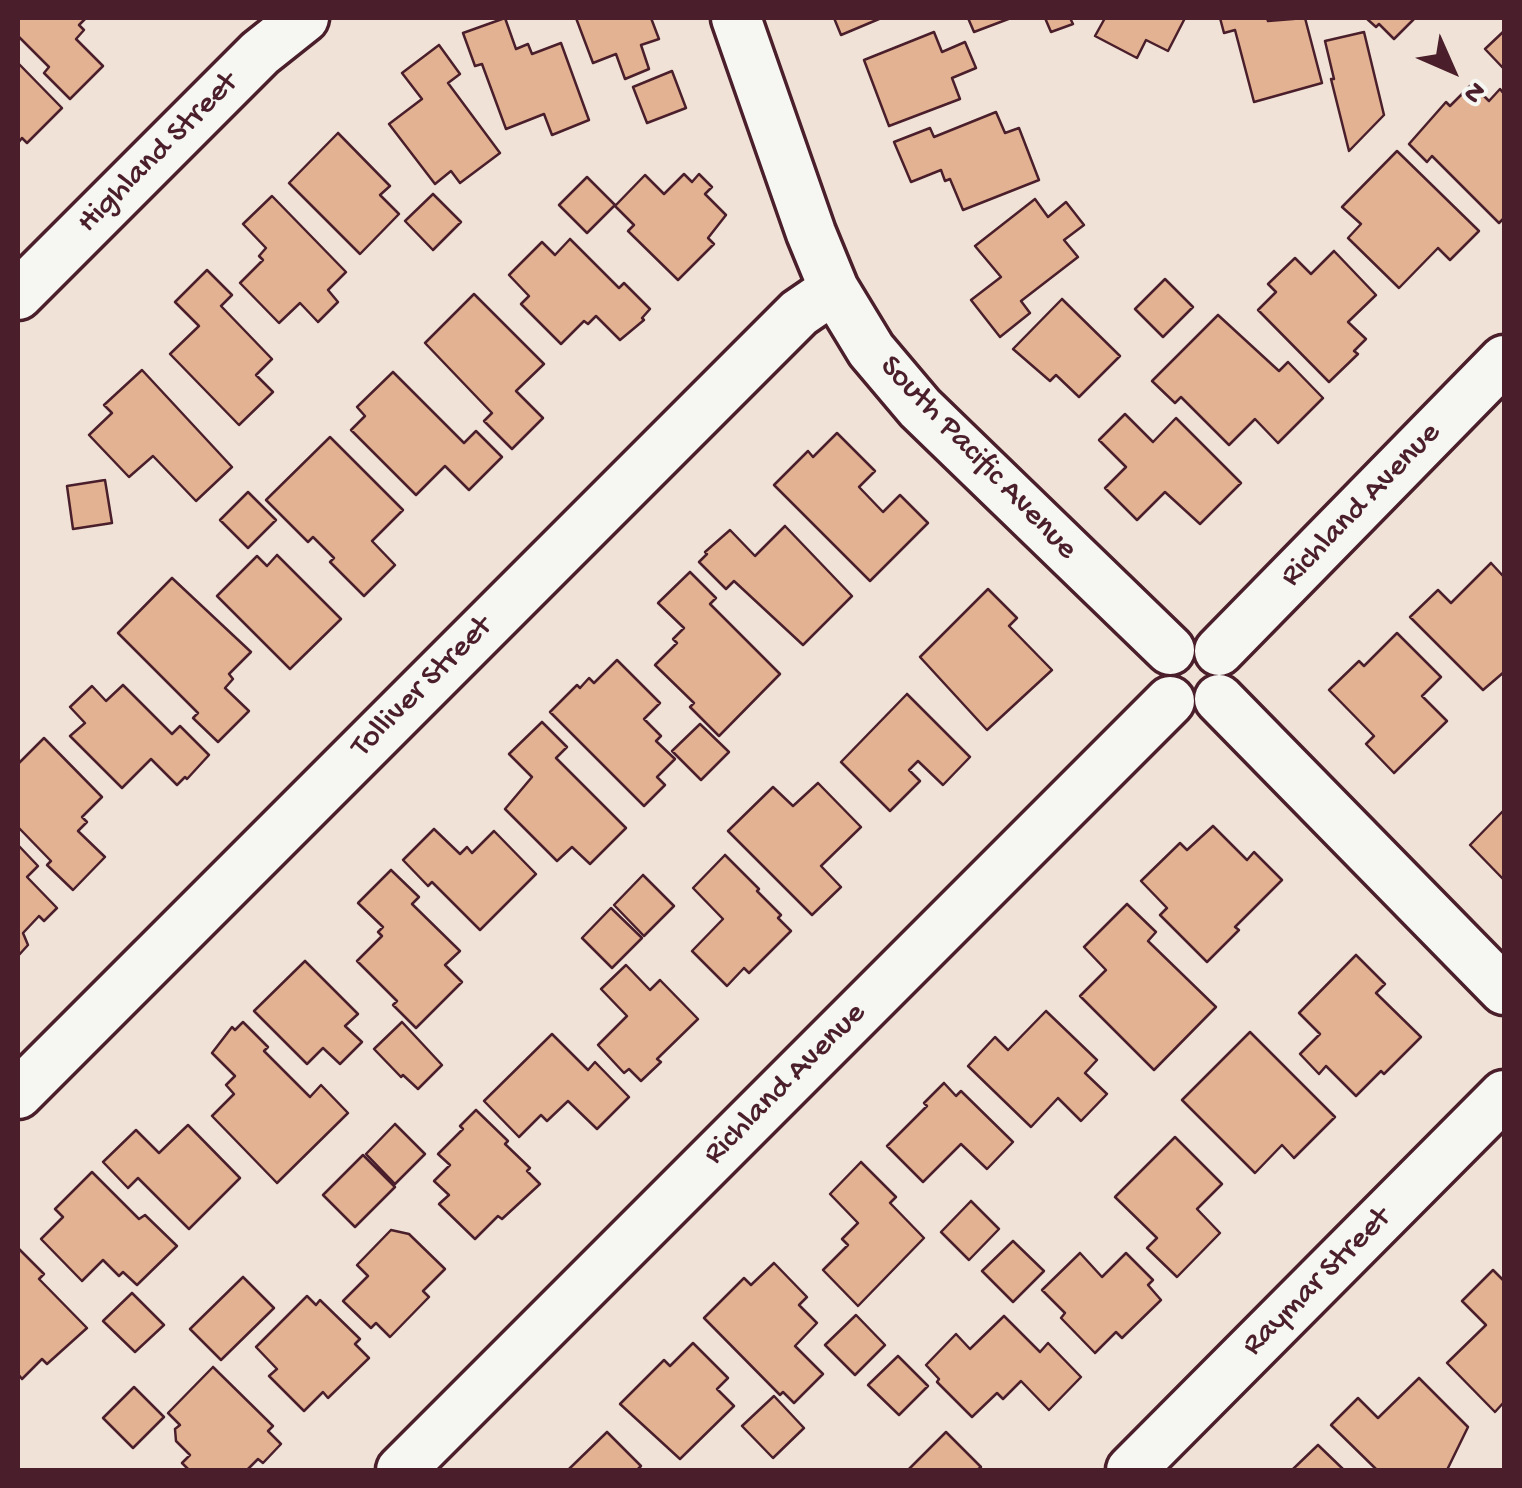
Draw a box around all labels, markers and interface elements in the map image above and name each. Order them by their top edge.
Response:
north arrow [1402,20,1502,120]
street label: Highland Street [70,65,248,243]
text: N [1455,73,1492,110]
street label: South Pacific Avenue [870,349,1084,569]
street label: Richland Avenue [1274,416,1450,596]
street label: Tolliver Street [344,609,502,767]
street label: Richland Avenue [697,996,875,1174]
street label: Raymar Street [1235,1200,1401,1366]

